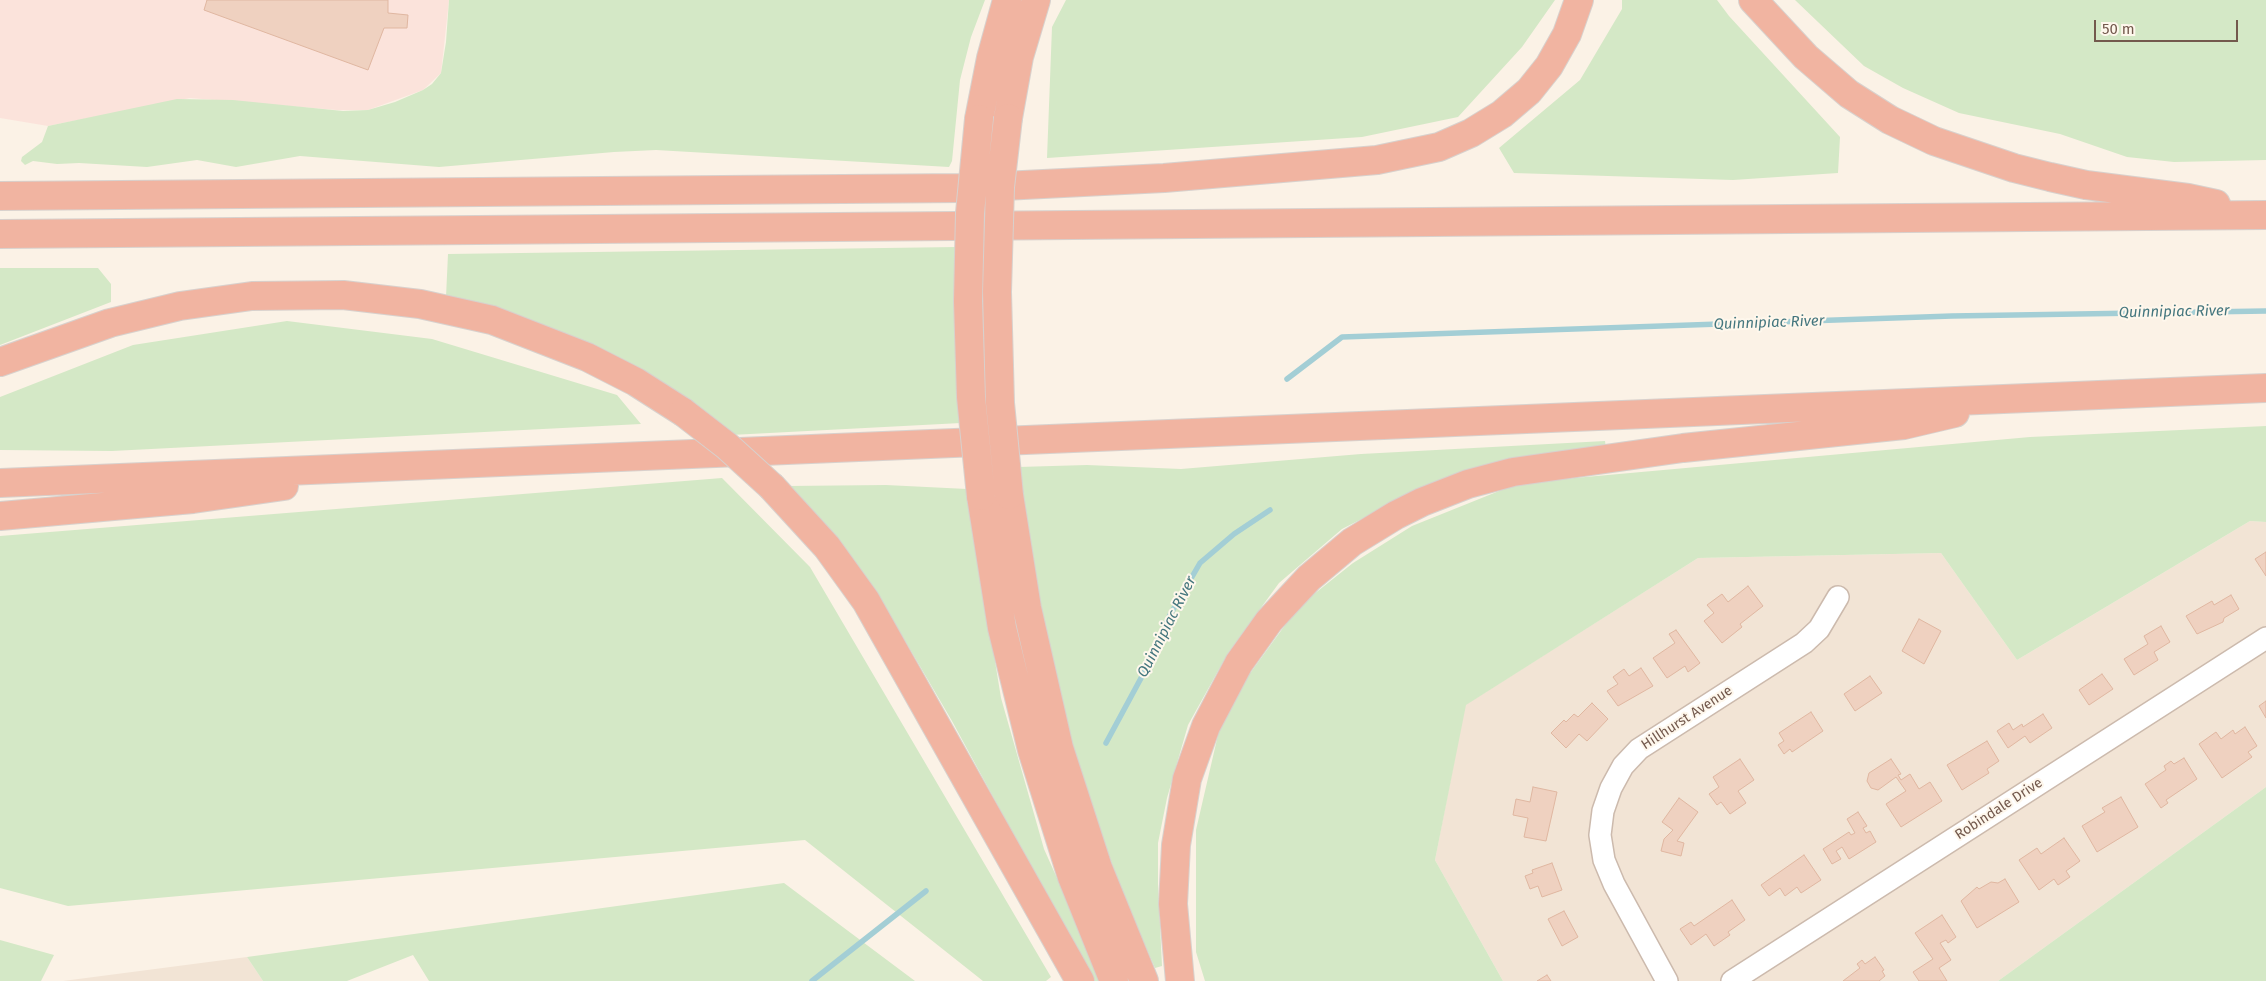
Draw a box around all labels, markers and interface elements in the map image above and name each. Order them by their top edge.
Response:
scale bar [2096,10,2240,42]
text: 50 m [2102,20,2135,38]
water label: Quinnipiac River [2118,302,2230,322]
water label: Quinnipiac River [1713,312,1825,334]
water label: Quinnipiac River [1134,574,1200,680]
street label: Hillhurst Avenue [1638,682,1736,754]
street label: Robindale Drive [1952,774,2046,844]

